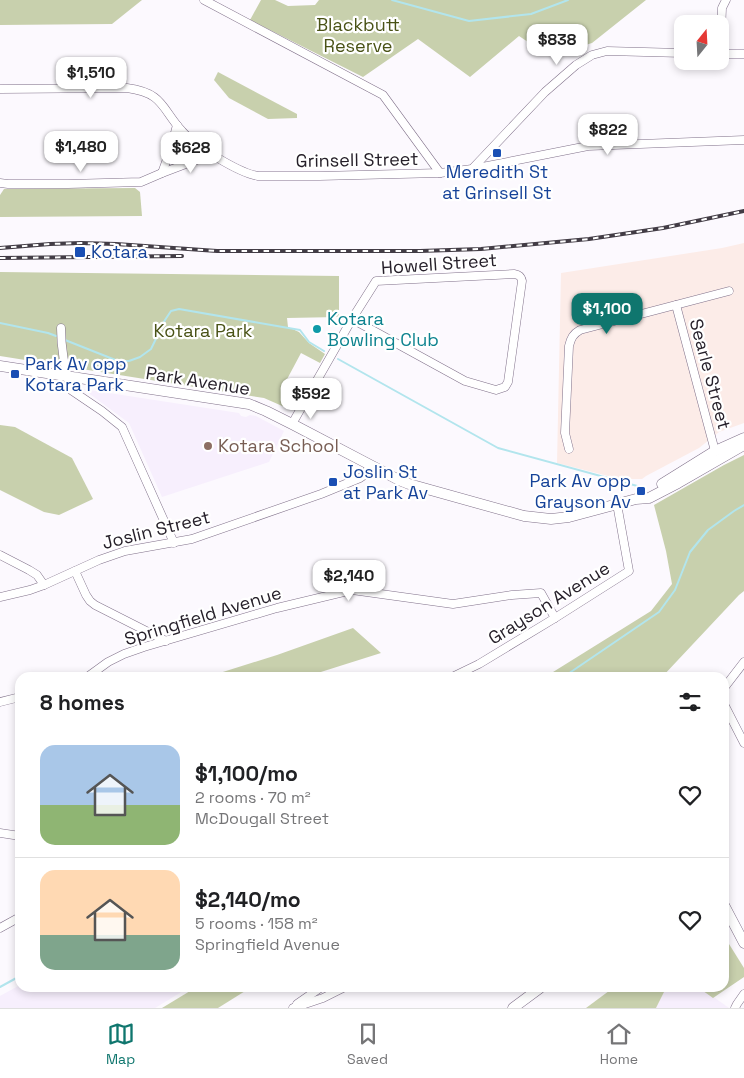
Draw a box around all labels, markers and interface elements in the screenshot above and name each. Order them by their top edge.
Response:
park label: Blackbutt Reserve [316,13,400,57]
north arrow [674,15,729,70]
map controls [674,15,729,70]
pin: $838 [527,23,587,66]
text: $838 [538,29,576,50]
pin: $1,510 [50,56,132,99]
text: $1,510 [67,62,115,83]
pin: $822 [578,114,638,156]
text: $822 [589,119,627,140]
pin: $1,480 [40,130,122,173]
pin: $628 [161,132,221,174]
text: $1,480 [55,136,107,157]
text: $628 [172,137,210,158]
street label: Grinsell Street [295,147,419,172]
marker: Meredith St at Grinsell St [491,147,503,159]
place label: Meredith St at Grinsell St [442,160,552,204]
place label: Kotara [91,240,148,263]
marker: Kotara [73,245,87,259]
street label: Howell Street [380,248,498,279]
pin: $1,100 [566,292,648,335]
text: $1,100 [583,298,631,319]
place label: Kotara Bowling Club [327,307,439,351]
street label: Searle Street [685,316,736,432]
park label: Kotara Park [154,319,253,342]
marker: Kotara Bowling Club [311,323,323,335]
place label: Park Av opp Kotara Park [25,352,126,396]
street label: Park Avenue [144,361,252,400]
marker: Park Av opp Kotara Park [9,368,21,380]
pin: $592 [281,378,341,420]
text: $592 [292,383,330,404]
place label: Kotara School [218,434,339,457]
marker: Kotara School [202,440,214,452]
place label: Joslin St at Park Av [343,460,429,504]
place label: Park Av opp Grayson Av [530,469,631,513]
marker: Joslin St at Park Av [327,476,339,488]
marker: Park Av opp Grayson Av [635,485,647,497]
street label: Joslin Street [100,505,212,554]
street label: Grayson Avenue [484,556,614,649]
pin: $2,140 [308,560,390,602]
text: $2,140 [324,565,374,586]
street label: Springfield Avenue [122,581,284,650]
icon: filters [676,688,704,716]
text: 8 homes [40,689,125,716]
text: $1,100/mo [195,760,298,787]
icon: home [80,765,140,825]
icon: heart [676,781,704,809]
text: 2 rooms · 70 m² [195,787,311,808]
text: McDougall Street [195,808,329,829]
text: $2,140/mo [195,886,301,913]
icon: home [80,890,140,950]
icon: heart [676,906,704,934]
text: 5 rooms · 158 m² [195,913,318,934]
text: Springfield Avenue [195,934,340,955]
tab: Map [106,1020,135,1068]
tab: Saved [347,1020,388,1068]
tab: Home [600,1020,638,1068]

